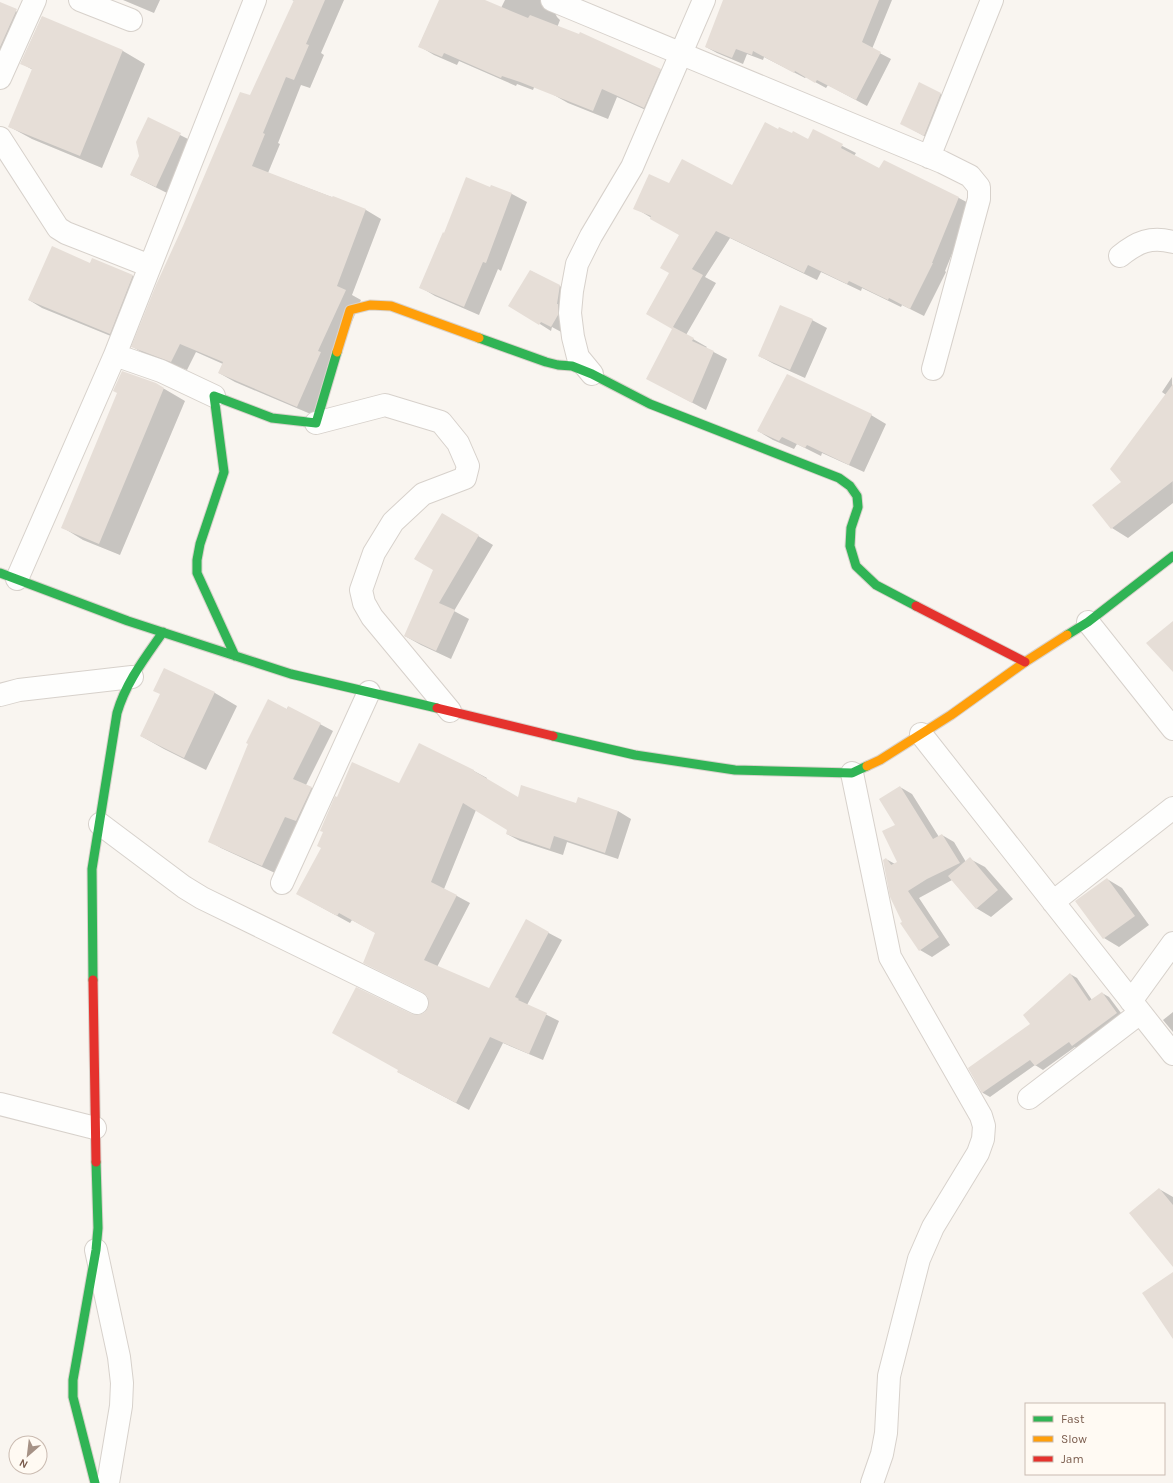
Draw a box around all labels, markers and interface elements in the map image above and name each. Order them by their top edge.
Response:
legend [1025,1403,1165,1475]
text: Fast [1061,1412,1085,1426]
text: Slow [1061,1432,1087,1446]
north arrow [8,1435,48,1475]
text: Jam [1061,1452,1084,1466]
text: N [17,1456,30,1471]

